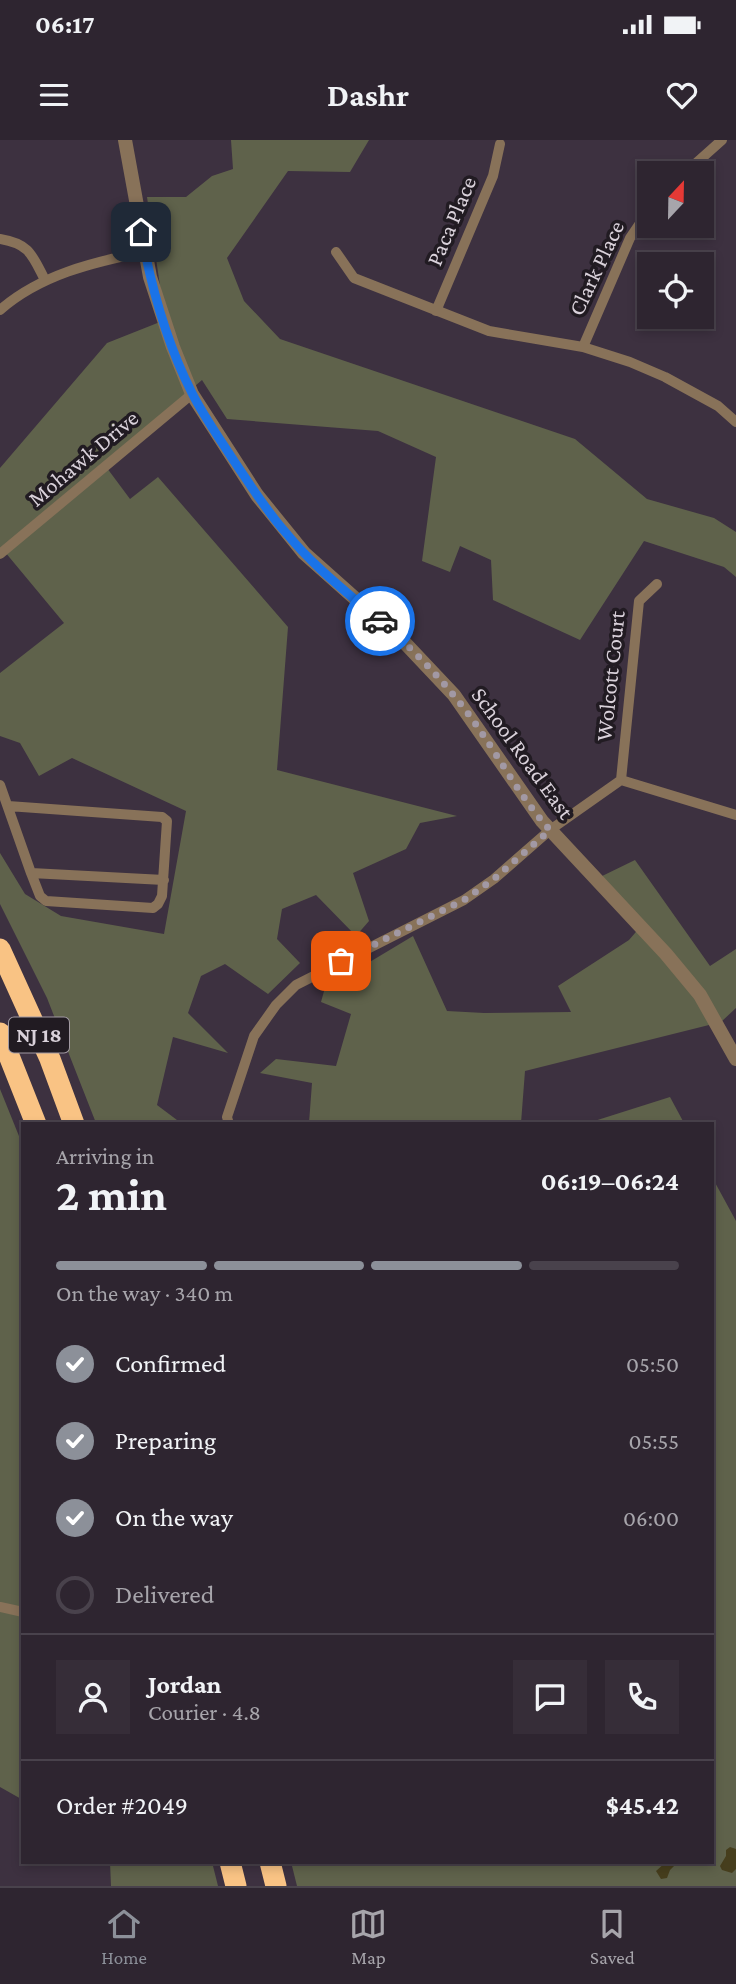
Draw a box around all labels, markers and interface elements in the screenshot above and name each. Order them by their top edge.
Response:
text: 06:17 [35,10,95,39]
icon: menu [35,76,73,114]
icon: heart [663,76,701,114]
text: Dashr [327,77,409,113]
north arrow [637,161,714,238]
map controls [637,161,714,329]
street label: Paca Place [421,173,481,269]
pin [111,202,171,262]
icon: home [122,213,160,251]
street label: Clark Place [563,217,629,319]
button: locate [637,252,714,329]
street label: Mohawk Drive [23,404,143,512]
courier [345,586,415,656]
icon: car [361,602,399,640]
street label: Wolcott Court [590,609,630,742]
street label: School Road East [467,682,580,824]
pin [311,931,371,991]
icon: bag [322,942,360,980]
road number: NJ 18 [9,1018,69,1052]
text: Arriving in [56,1143,154,1169]
text: 06:19–06:24 [541,1167,679,1196]
text: 2 min [56,1169,167,1220]
text: On the way · 340 m [56,1280,233,1306]
icon: check [56,1345,94,1383]
text: Confirmed [115,1349,226,1378]
text: 05:50 [626,1351,679,1377]
icon: check [56,1422,94,1460]
text: Preparing [115,1426,216,1455]
text: 05:55 [628,1428,679,1454]
icon: check [56,1499,94,1537]
text: On the way [115,1503,233,1532]
text: 06:00 [623,1505,679,1531]
text: Delivered [115,1580,214,1609]
button: person [56,1660,130,1734]
button: chat [513,1660,587,1734]
button: phone [605,1660,679,1734]
text: Jordan [148,1670,222,1699]
text: Courier · 4.8 [148,1699,261,1725]
text: Order #2049 [56,1791,188,1820]
text: $45.42 [606,1791,679,1820]
tab: Home [101,1905,147,1968]
tab: Map [349,1905,387,1968]
tab: Saved [590,1905,635,1968]

